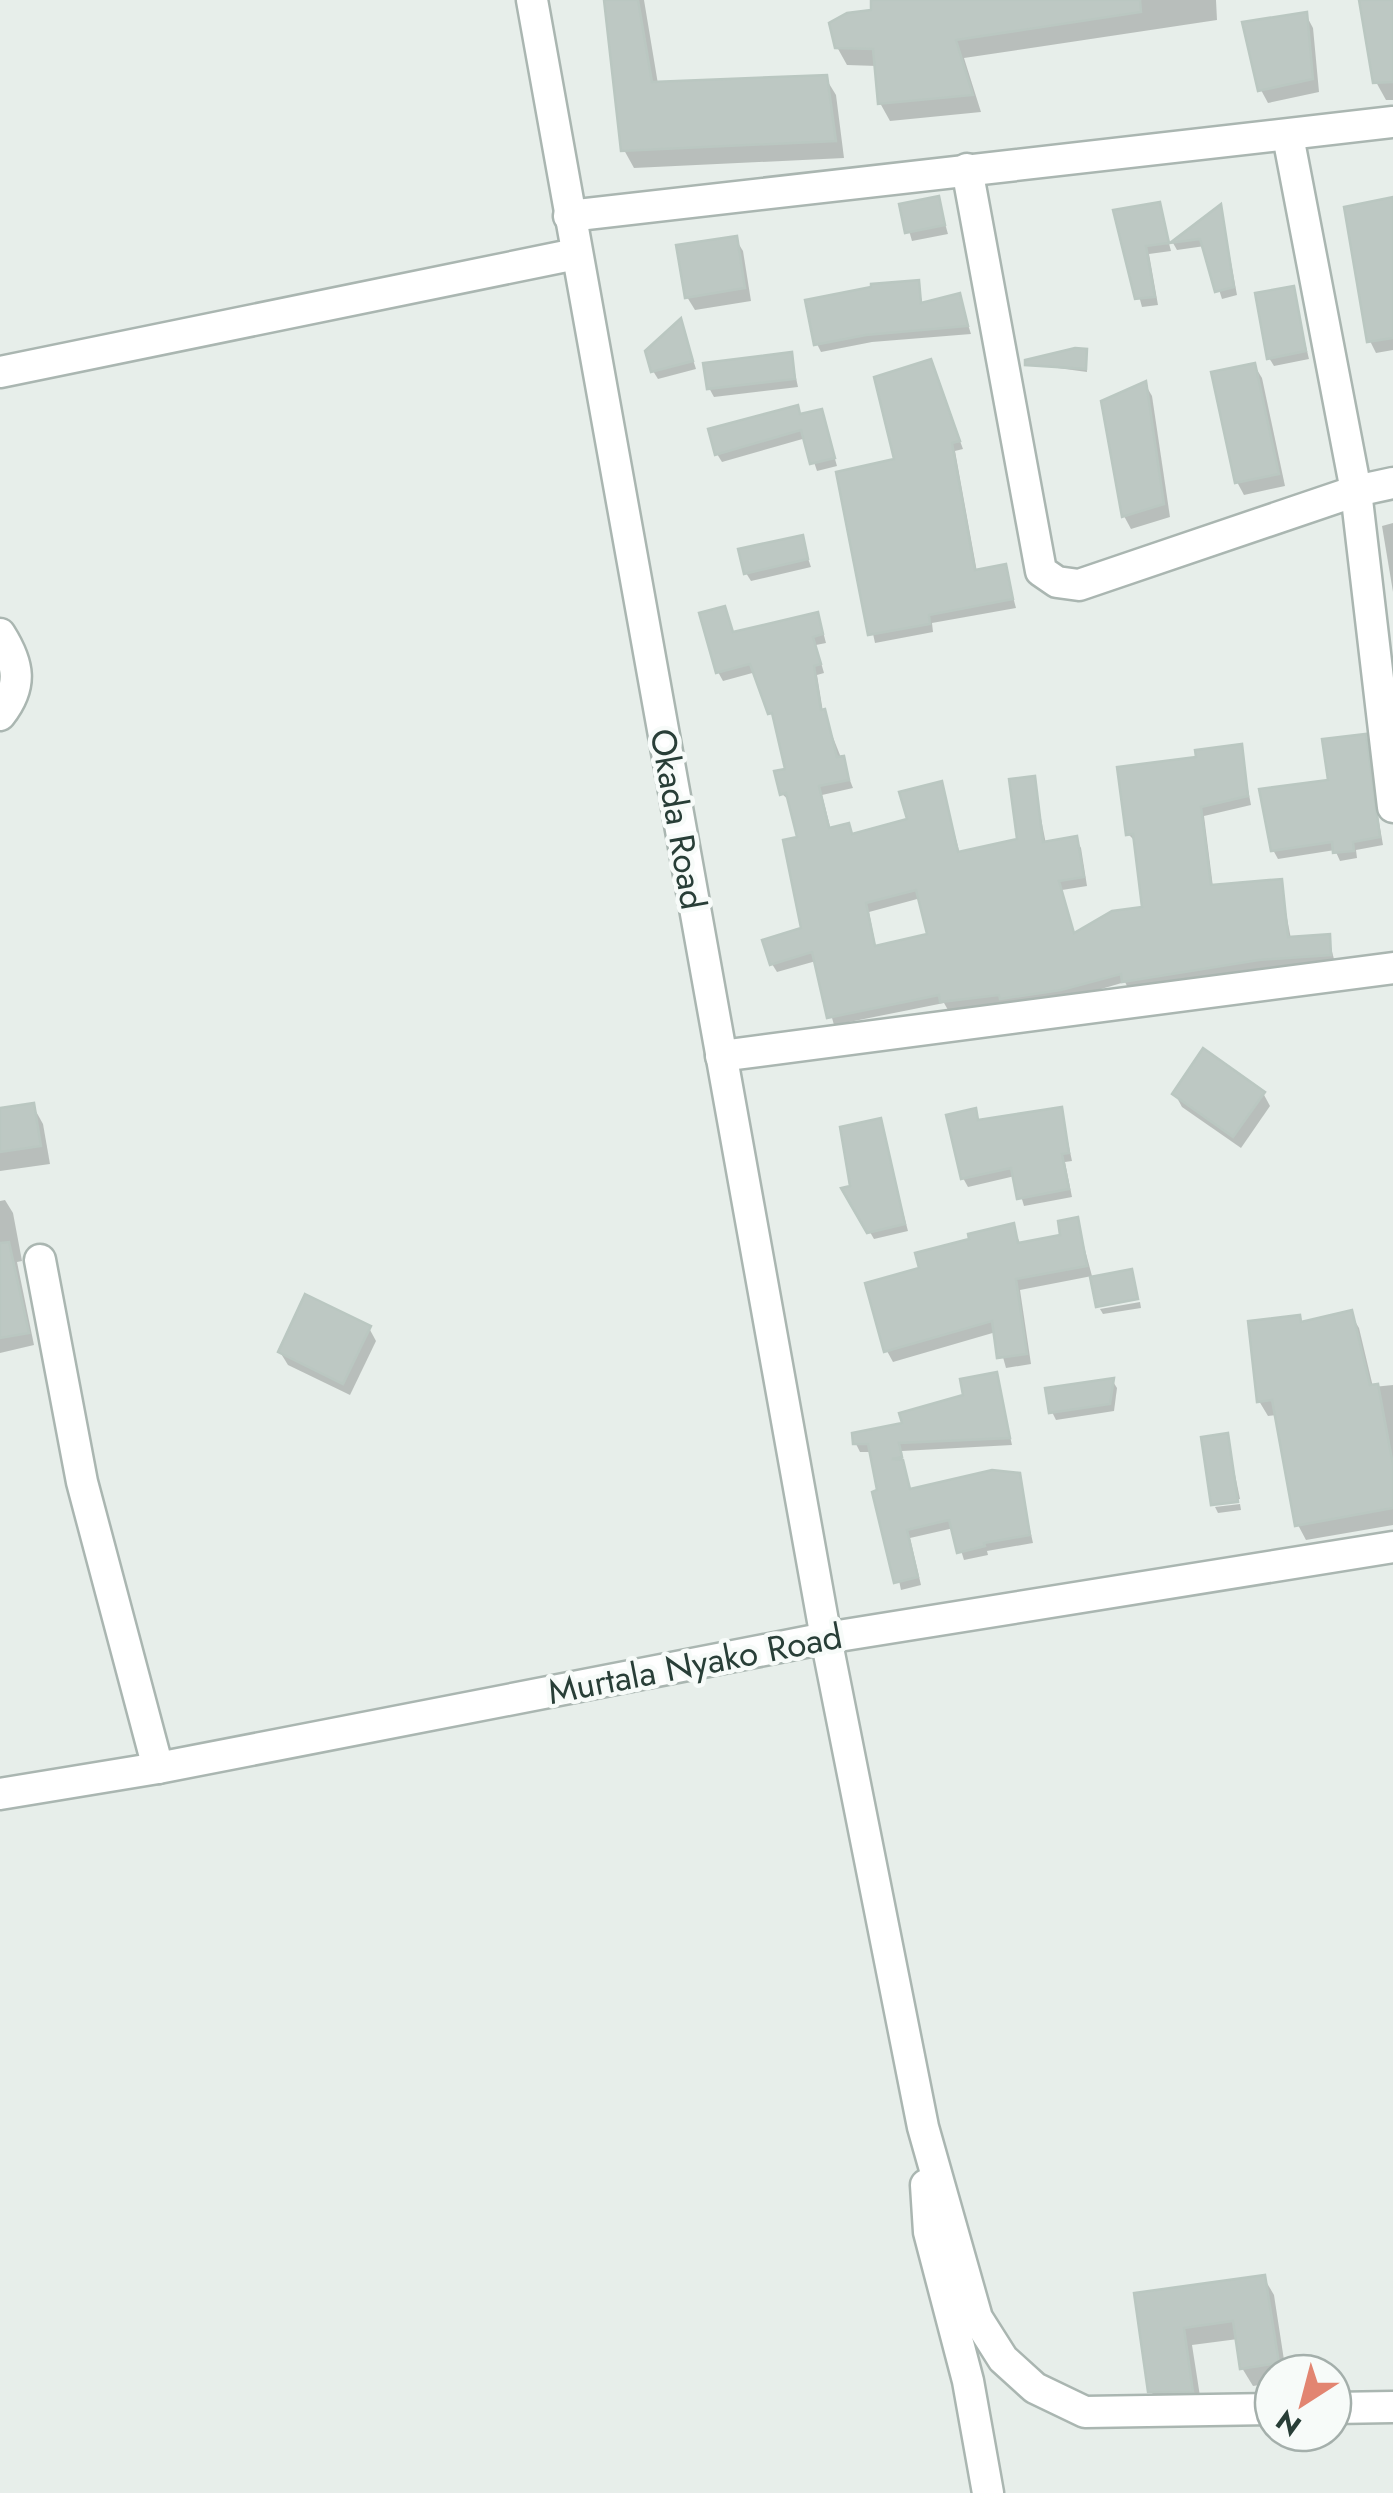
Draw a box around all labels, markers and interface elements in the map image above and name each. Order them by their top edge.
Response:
street label: Okada Road [638,725,718,913]
street label: Murtala Nyako Road [544,1611,846,1717]
north arrow [1253,2353,1353,2453]
text: N [1268,2400,1310,2446]

